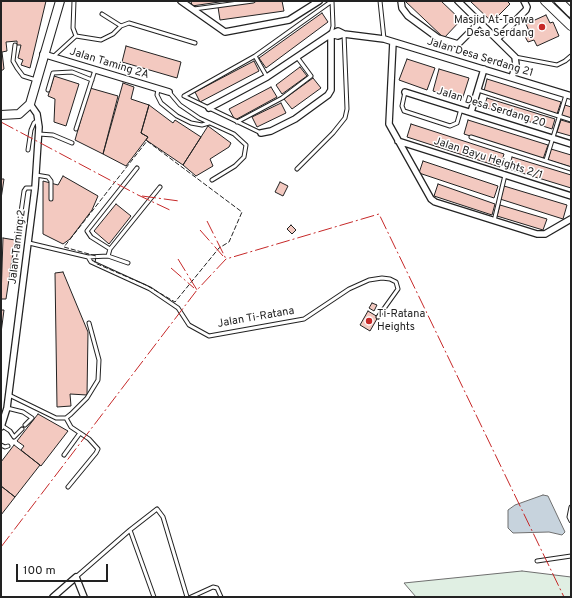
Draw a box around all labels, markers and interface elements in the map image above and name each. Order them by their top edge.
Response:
place label: Masjid At-Taqwa Desa Serdang [454,14,534,40]
marker: Masjid At-Taqwa Desa Serdang [537,22,547,32]
street label: Jalan Desa Serdang 21 [425,36,535,80]
street label: Jalan Taming 2A [68,46,150,82]
street label: Jalan Desa Serdang 20 [435,85,547,131]
street label: Jalan Bayu Heights 2/1 [432,135,544,183]
street label: Jalan Taming 2 [7,209,29,285]
street label: Jalan Ti-Ratana [217,305,295,331]
place label: Ti-Ratana Heights [377,308,425,334]
marker: Ti-Ratana Heights [364,316,374,326]
scale bar [18,556,110,582]
text: 100 m [23,563,56,579]

